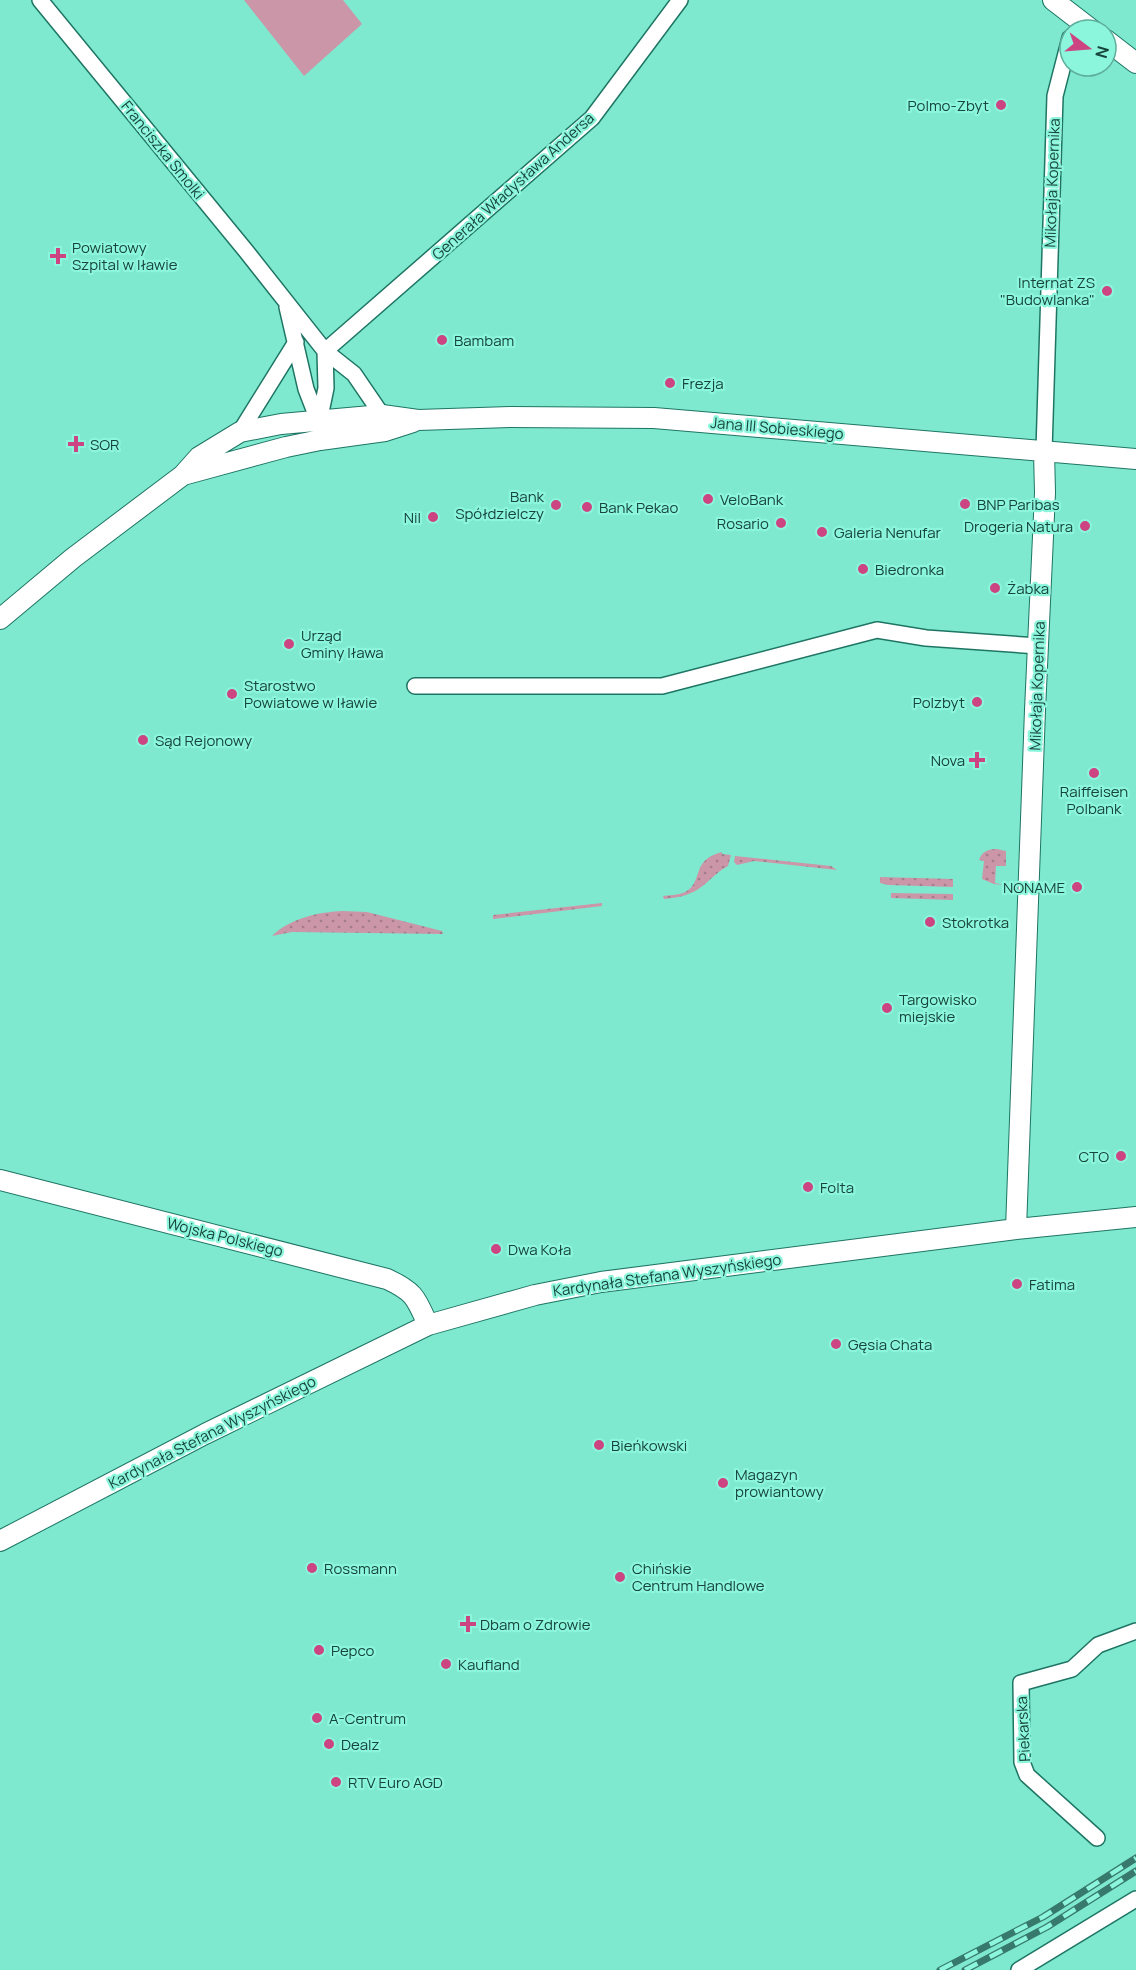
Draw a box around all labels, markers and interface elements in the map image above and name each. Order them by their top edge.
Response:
north arrow [1058,18,1118,78]
text: N [1090,44,1115,61]
place label: Polmo-Zbyt [908,95,989,116]
street label: Franciszka Smolki [117,96,209,204]
marker: Polmo-Zbyt [994,98,1008,112]
street label: Generała Władysława Andersa [427,107,599,265]
street label: Mikołaja Kopernika [1039,118,1065,248]
place label: Powiatowy Szpital w Iławie [72,237,178,275]
marker: Powiatowy Szpital w Iławie [49,247,67,265]
place label: Internat ZS "Budowlanka" [1000,272,1095,310]
marker: Internat ZS "Budowlanka" [1100,284,1114,298]
place label: Bambam [454,330,514,351]
marker: Bambam [435,333,449,347]
place label: Frezja [682,373,724,394]
marker: Frezja [663,376,677,390]
street label: Jana III Sobieskiego [710,412,845,444]
place label: SOR [90,434,120,455]
marker: SOR [67,435,85,453]
place label: Bank Spółdzielczy [455,486,545,524]
place label: VeloBank [720,489,784,510]
marker: VeloBank [701,492,715,506]
place label: BNP Paribas [977,494,1060,515]
place label: Bank Pekao [599,497,678,518]
marker: BNP Paribas [958,497,972,511]
marker: Bank Spółdzielczy [549,498,563,512]
marker: Bank Pekao [580,500,594,514]
place label: Nil [404,507,421,528]
marker: Nil [426,510,440,524]
place label: Rosario [717,513,769,534]
marker: Rosario [774,516,788,530]
place label: Drogeria Natura [964,516,1073,537]
marker: Drogeria Natura [1078,519,1092,533]
place label: Galeria Nenufar [834,522,941,543]
marker: Galeria Nenufar [815,525,829,539]
place label: Biedronka [875,559,944,580]
marker: Biedronka [856,562,870,576]
place label: Żabka [1007,578,1049,599]
marker: Żabka [988,581,1002,595]
street label: Mikołaja Kopernika [1024,621,1050,751]
place label: Urząd Gminy Iława [301,625,384,663]
marker: Urząd Gminy Iława [282,637,296,651]
place label: Starostwo Powiatowe w Iławie [244,675,378,713]
marker: Starostwo Powiatowe w Iławie [225,687,239,701]
place label: Polzbyt [913,692,965,713]
marker: Polzbyt [970,695,984,709]
place label: Sąd Rejonowy [155,730,252,751]
marker: Sąd Rejonowy [136,733,150,747]
place label: Nova [931,750,965,771]
marker: Nova [970,753,984,767]
marker: Raiffeisen Polbank [1087,766,1101,780]
place label: Raiffeisen Polbank [1060,781,1128,819]
place label: NONAME [1003,877,1065,898]
marker: NONAME [1070,880,1084,894]
place label: Stokrotka [942,912,1009,933]
marker: Stokrotka [923,915,937,929]
place label: Targowisko miejskie [899,989,977,1027]
marker: Targowisko miejskie [880,1001,894,1015]
place label: CTO [1078,1146,1109,1167]
marker: CTO [1114,1149,1128,1163]
place label: Folta [820,1177,854,1198]
marker: Folta [801,1180,815,1194]
street label: Wojska Polskiego [165,1212,285,1262]
place label: Dwa Koła [508,1239,571,1260]
marker: Dwa Koła [489,1242,503,1256]
street label: Kardynała Stefana Wyszyńskiego [552,1249,783,1301]
place label: Fatima [1029,1274,1075,1295]
marker: Fatima [1010,1277,1024,1291]
place label: Gęsia Chata [848,1334,932,1355]
marker: Gęsia Chata [829,1337,843,1351]
street label: Kardynała Stefana Wyszyńskiego [105,1370,319,1494]
place label: Bieńkowski [611,1435,687,1456]
marker: Bieńkowski [592,1438,606,1452]
place label: Magazyn prowiantowy [735,1464,824,1502]
marker: Magazyn prowiantowy [716,1476,730,1490]
place label: Rossmann [324,1558,397,1579]
place label: Chińskie Centrum Handlowe [632,1558,765,1596]
marker: Rossmann [305,1561,319,1575]
marker: Chińskie Centrum Handlowe [613,1570,627,1584]
place label: Dbam o Zdrowie [480,1614,591,1635]
marker: Dbam o Zdrowie [461,1617,475,1631]
place label: Pepco [331,1640,375,1661]
marker: Pepco [312,1643,326,1657]
place label: Kaufland [458,1654,520,1675]
marker: Kaufland [439,1657,453,1671]
street label: Piekarska [1011,1696,1035,1762]
place label: A-Centrum [329,1708,406,1729]
marker: A-Centrum [310,1711,324,1725]
place label: Dealz [341,1734,380,1755]
marker: Dealz [322,1737,336,1751]
place label: RTV Euro AGD [348,1772,443,1793]
marker: RTV Euro AGD [329,1775,343,1789]

